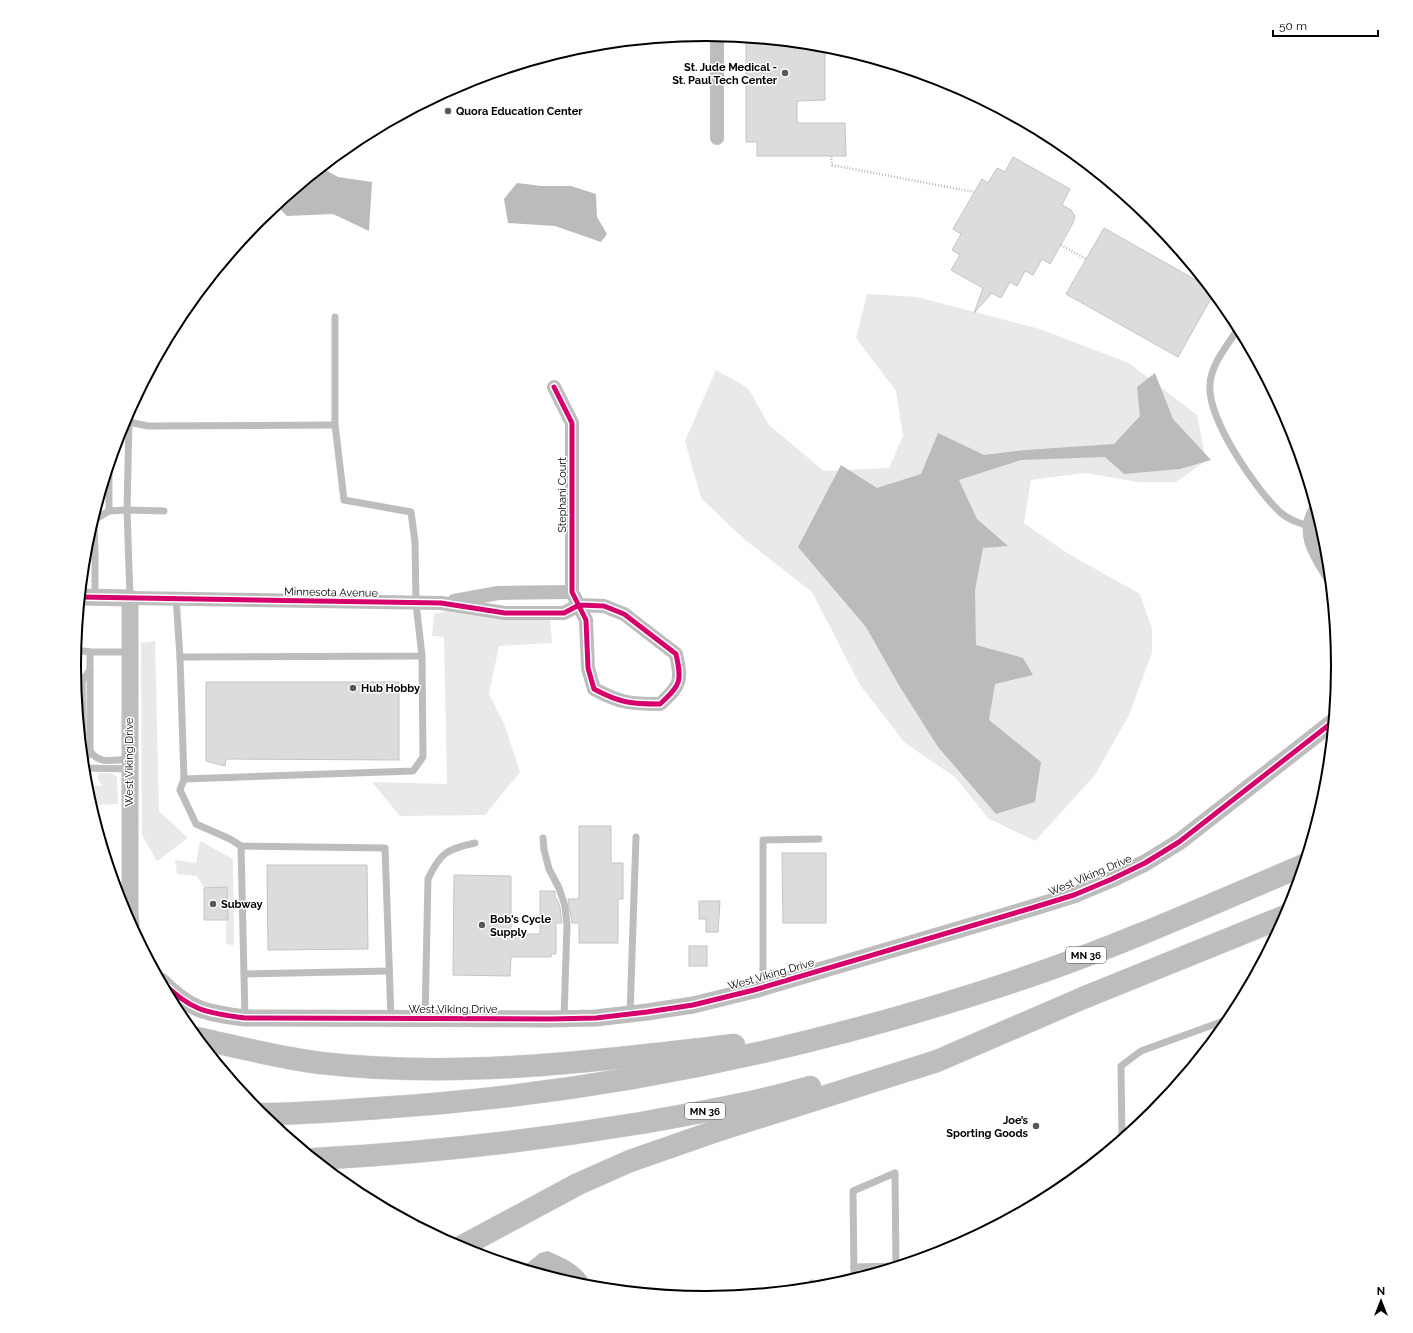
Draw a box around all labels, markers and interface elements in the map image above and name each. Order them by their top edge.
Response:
scale bar [1273,12,1378,38]
text: 50 m [1279,19,1307,33]
place label: St. Jude Medical - St. Paul Tech Center [672,61,778,87]
marker: St. Jude Medical - St. Paul Tech Center [780,68,790,78]
place label: Quora Education Center [456,105,583,118]
marker: Quora Education Center [443,106,453,116]
street label: Stephani Court [556,457,569,533]
street label: Minnesota Avenue [284,585,379,600]
place label: Hub Hobby [361,682,420,695]
marker: Hub Hobby [348,683,358,693]
street label: West Viking Drive [123,717,136,807]
street label: West Viking Drive [1047,852,1134,899]
place label: Subway [221,898,263,911]
marker: Subway [208,899,218,909]
place label: Bob's Cycle Supply [490,913,552,939]
marker: Bob's Cycle Supply [477,920,487,930]
road number: MN 36 [1066,947,1106,963]
street label: West Viking Drive [727,956,816,993]
street label: West Viking Drive [408,1003,498,1016]
road number: MN 36 [685,1103,725,1119]
place label: Joe’s Sporting Goods [946,1114,1029,1140]
marker: Joe’s Sporting Goods [1031,1121,1041,1131]
north arrow [1361,1281,1401,1321]
text: N [1377,1285,1385,1298]

